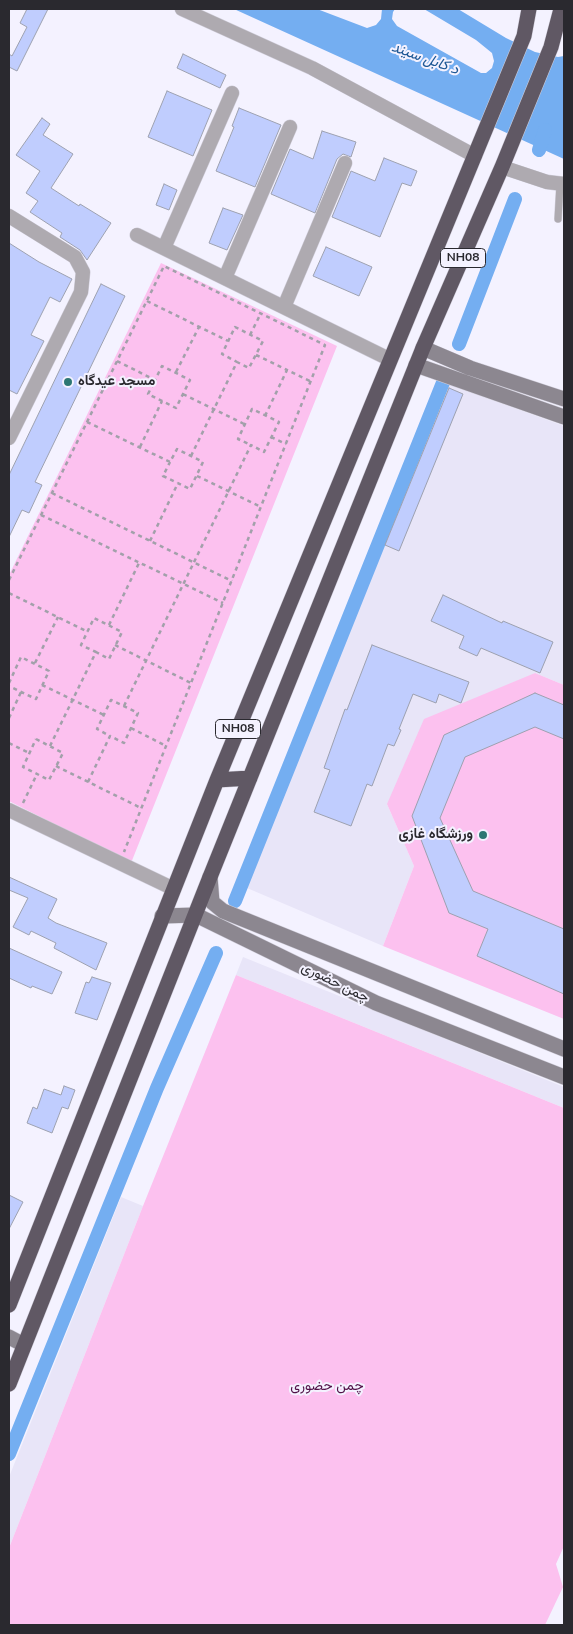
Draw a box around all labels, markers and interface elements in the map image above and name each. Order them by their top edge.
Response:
water label: د کابل سيند [389,39,461,79]
road number: NH08 [440,248,486,268]
place label: مسجد عیدگاه [78,374,155,390]
marker: مسجد عیدگاه [62,376,74,388]
road number: NH08 [216,720,260,739]
place label: ورزشگاه غازی [398,827,473,843]
marker: ورزشگاه غازی [477,829,489,841]
street label: چمن حضوری [298,959,372,1007]
park label: چمن حضوری [290,1379,364,1395]

